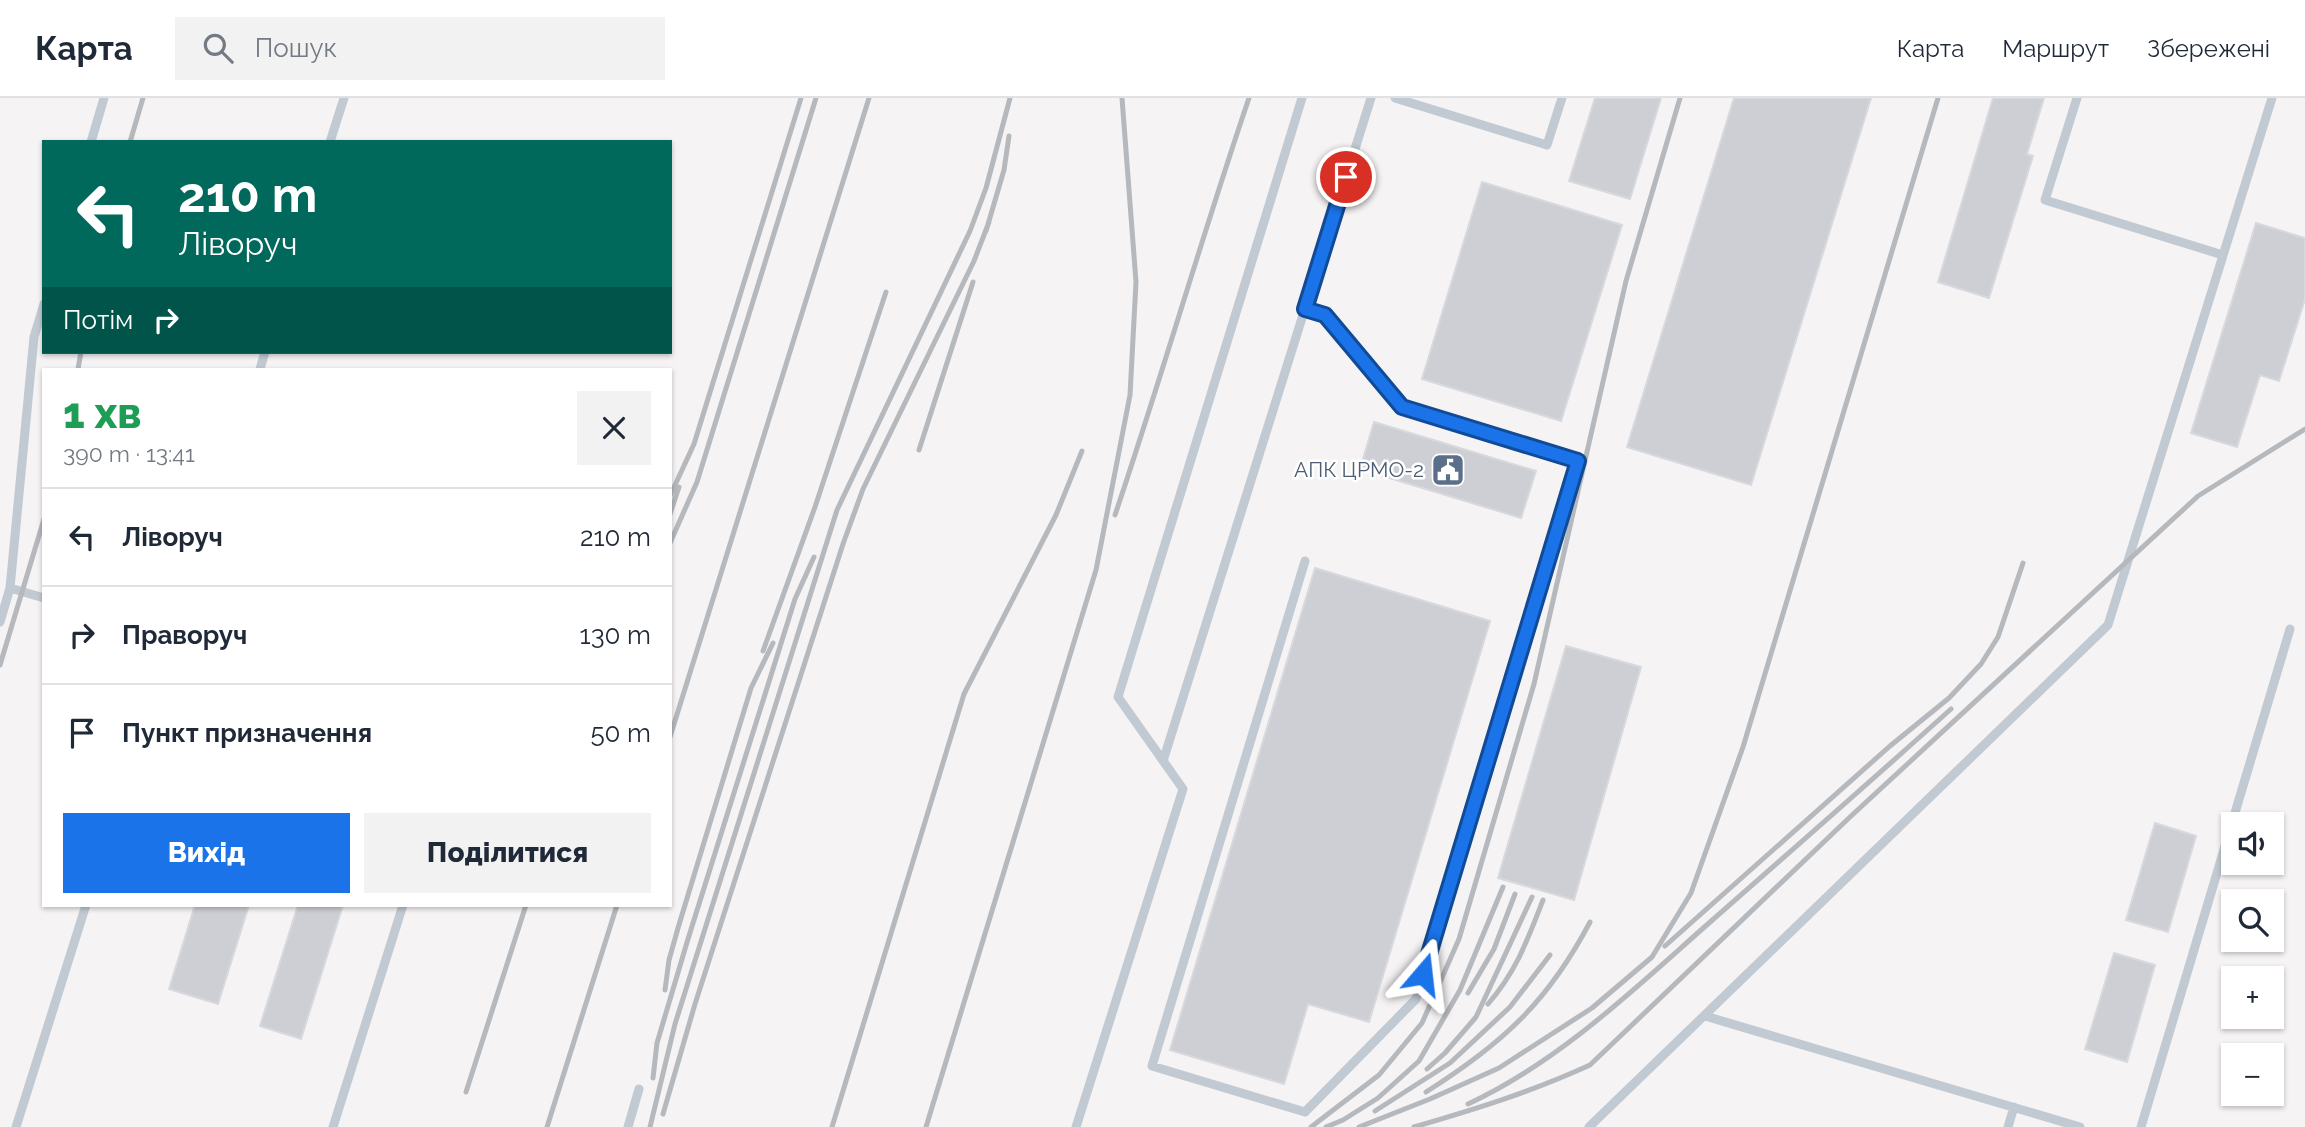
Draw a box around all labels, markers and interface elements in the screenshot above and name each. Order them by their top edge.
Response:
search box [175,17,665,80]
text: Карта [35,29,133,68]
icon: search [199,29,237,67]
text: Пошук [255,33,337,63]
text: Карта [1897,34,1964,63]
text: Маршрут [2002,34,2109,63]
text: Збережені [2147,34,2270,63]
pin [1316,147,1376,207]
icon: arrive [1327,158,1365,196]
text: 210 m [178,166,317,223]
icon: left [63,168,154,259]
text: Ліворуч [178,225,297,262]
icon: right [147,301,185,339]
text: Потім [63,305,133,335]
text: 1 хв [63,389,142,438]
button: close [577,391,651,465]
text: 390 m · 13:41 [63,440,195,467]
public building icon: АПК ЦРМО-2 [1429,451,1467,489]
place label: АПК ЦРМО-2 [1294,457,1424,482]
icon: left [63,518,101,556]
text: Ліворуч [122,522,223,552]
text: 210 m [580,522,651,552]
icon: right [63,616,101,654]
text: Праворуч [122,620,247,650]
text: 130 m [580,620,651,650]
icon: arrive [63,714,101,752]
text: Пункт призначення [122,718,372,748]
text: 50 m [590,718,651,748]
map controls [2221,812,2284,1106]
button: sound [2221,812,2284,875]
button: Вихід [63,813,350,893]
button: Поділитися [364,813,651,893]
button: search [2221,889,2284,952]
position arrow [1386,937,1460,1011]
button: + [2221,966,2284,1029]
button: − [2221,1043,2284,1106]

